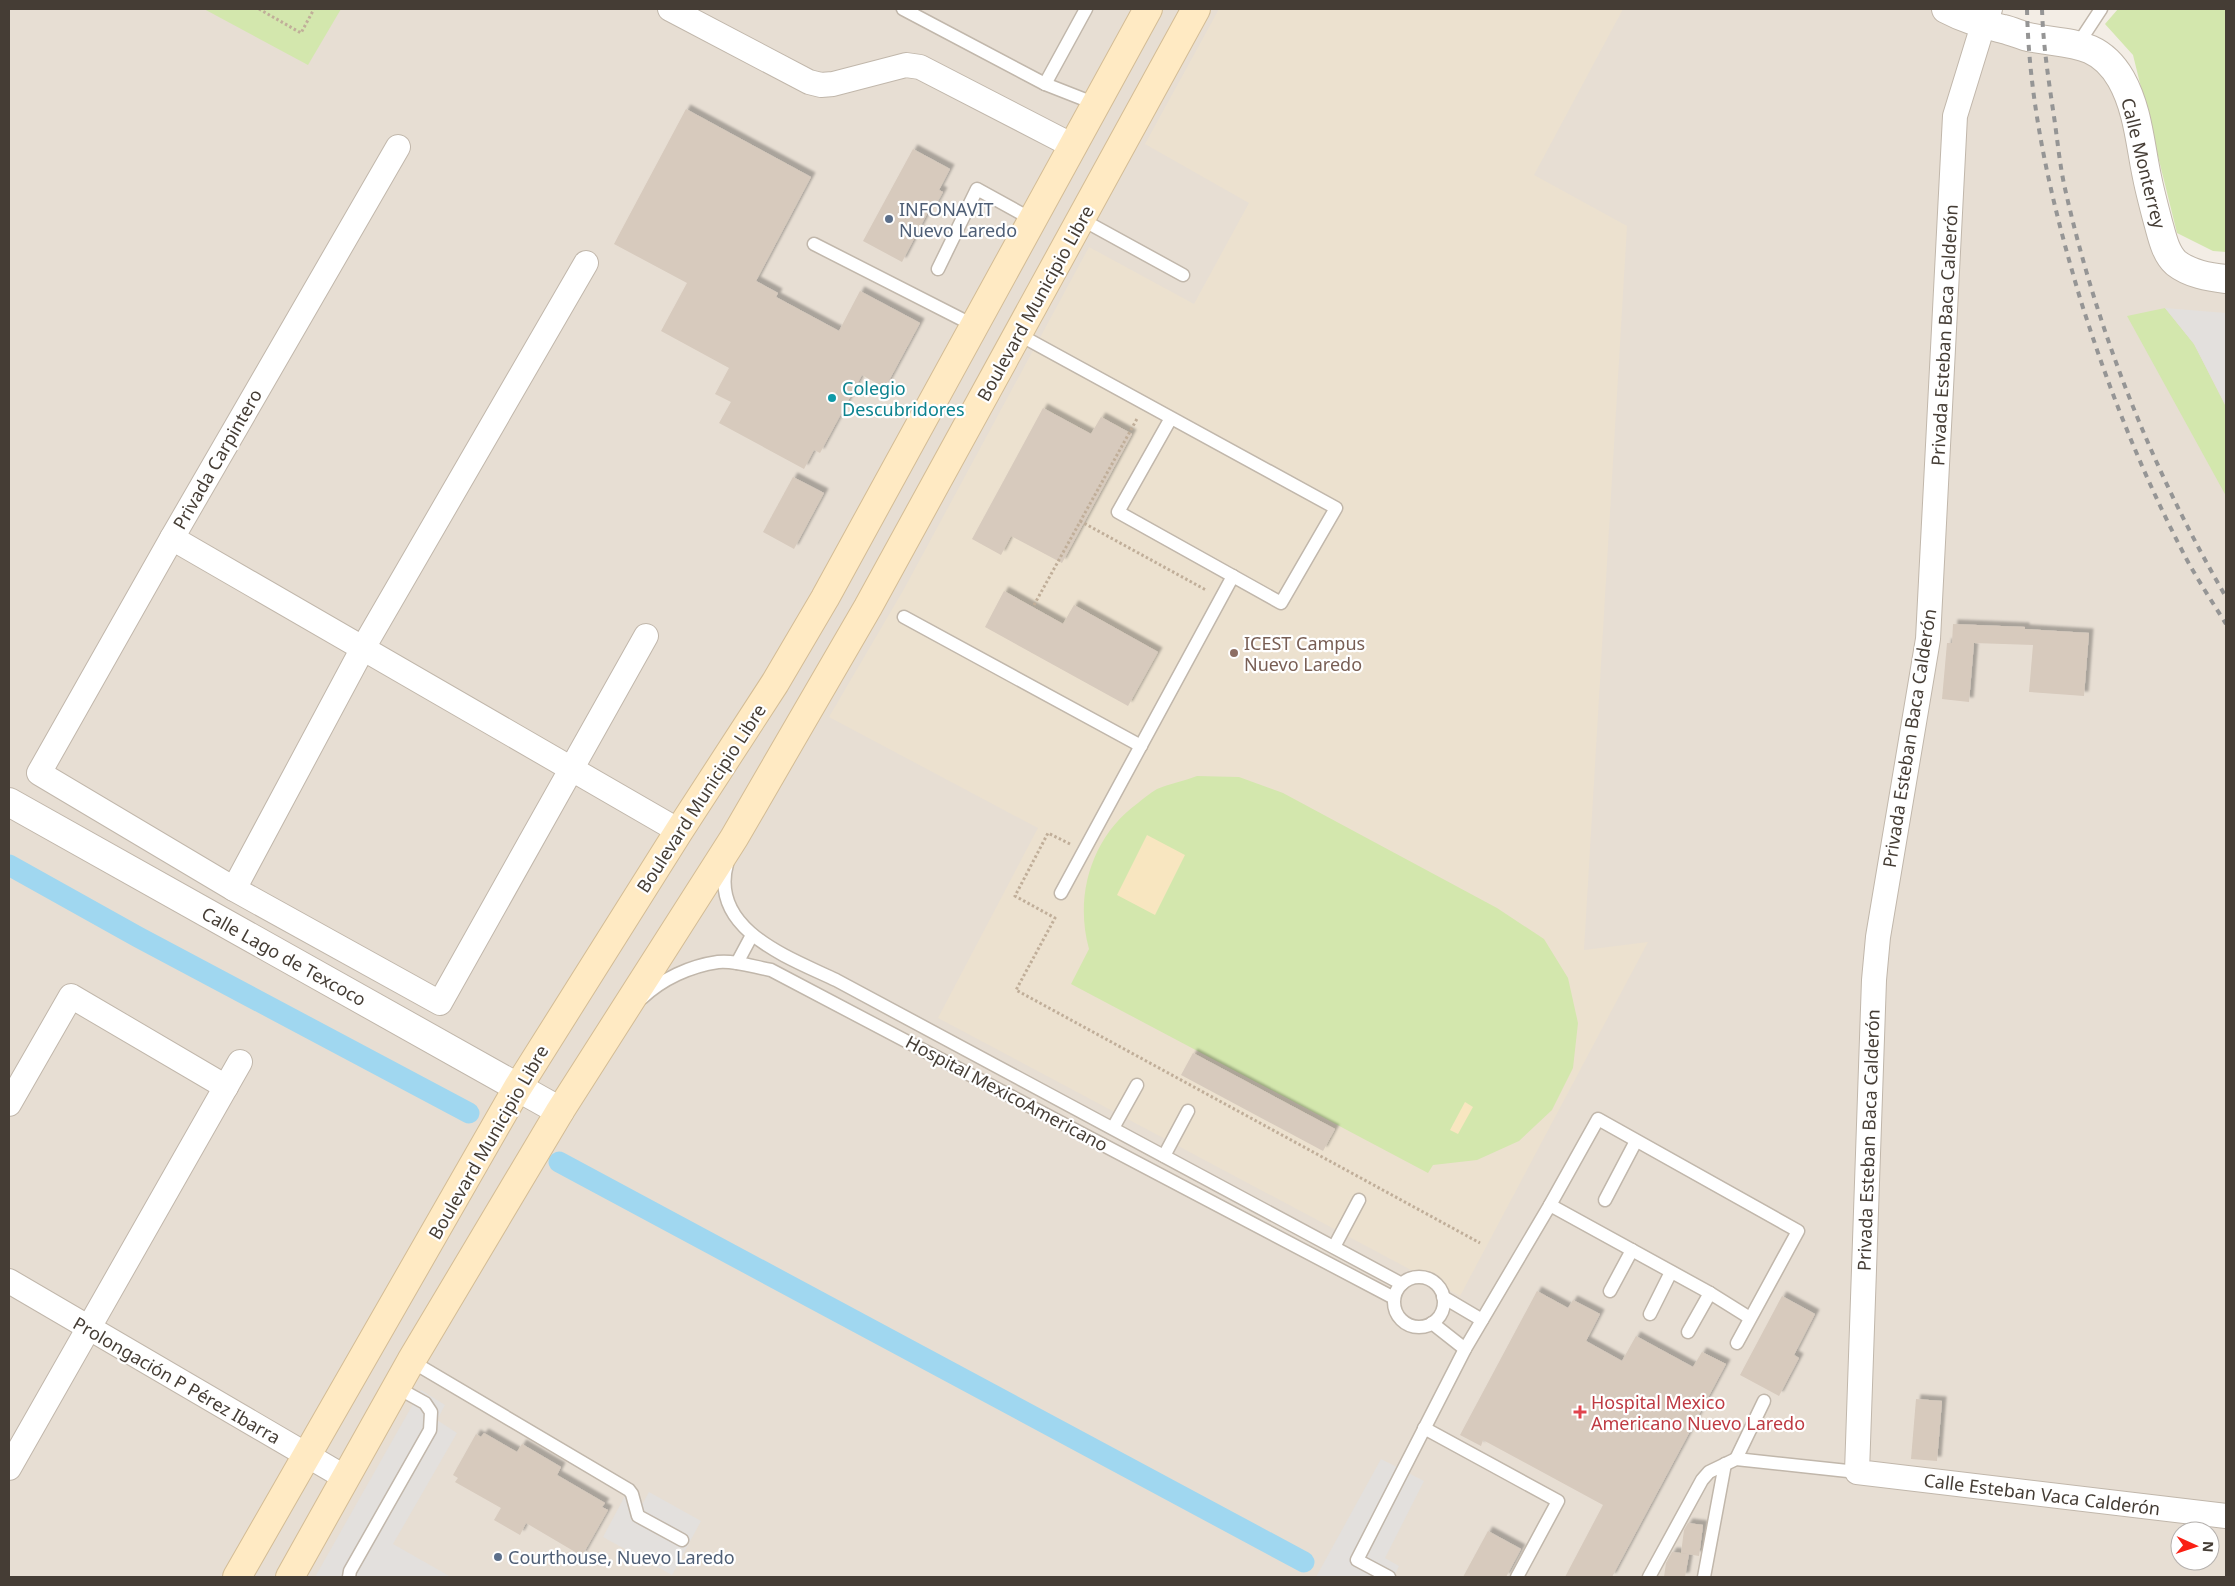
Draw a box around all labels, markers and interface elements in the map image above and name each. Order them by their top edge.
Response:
street label: Calle Monterrey [2116,95,2172,232]
place label: INFONAVIT Nuevo Laredo [899,197,1017,242]
street label: Boulevard Municipio Libre [971,201,1099,405]
street label: Privada Esteban Baca Calderón [1925,204,1963,466]
marker: INFONAVIT Nuevo Laredo [883,213,895,225]
place label: Colegio Descubridores [842,376,965,421]
street label: Privada Carpintero [167,384,267,534]
marker: Colegio Descubridores [826,392,838,404]
street label: Privada Esteban Baca Calderón [1877,607,1941,869]
place label: ICEST Campus Nuevo Laredo [1244,631,1365,676]
marker: ICEST Campus Nuevo Laredo [1228,647,1240,659]
street label: Boulevard Municipio Libre [631,699,771,897]
street label: Calle Lago de Texcoco [198,901,370,1011]
street label: Privada Esteban Baca Calderón [1851,1009,1885,1271]
street label: Hospital MexicoAmericano [902,1029,1112,1157]
street label: Boulevard Municipio Libre [423,1041,553,1243]
street label: Prolongación P Pérez Ibarra [69,1311,285,1449]
place label: Hospital Mexico Americano Nuevo Laredo [1591,1390,1805,1435]
marker: Hospital Mexico Americano Nuevo Laredo [1573,1405,1587,1419]
street label: Calle Esteban Vaca Calderón [1922,1468,2162,1520]
north arrow [2170,1521,2220,1571]
text: N [2199,1541,2218,1553]
place label: Courthouse, Nuevo Laredo [508,1545,735,1569]
marker: Courthouse, Nuevo Laredo [492,1551,504,1563]

